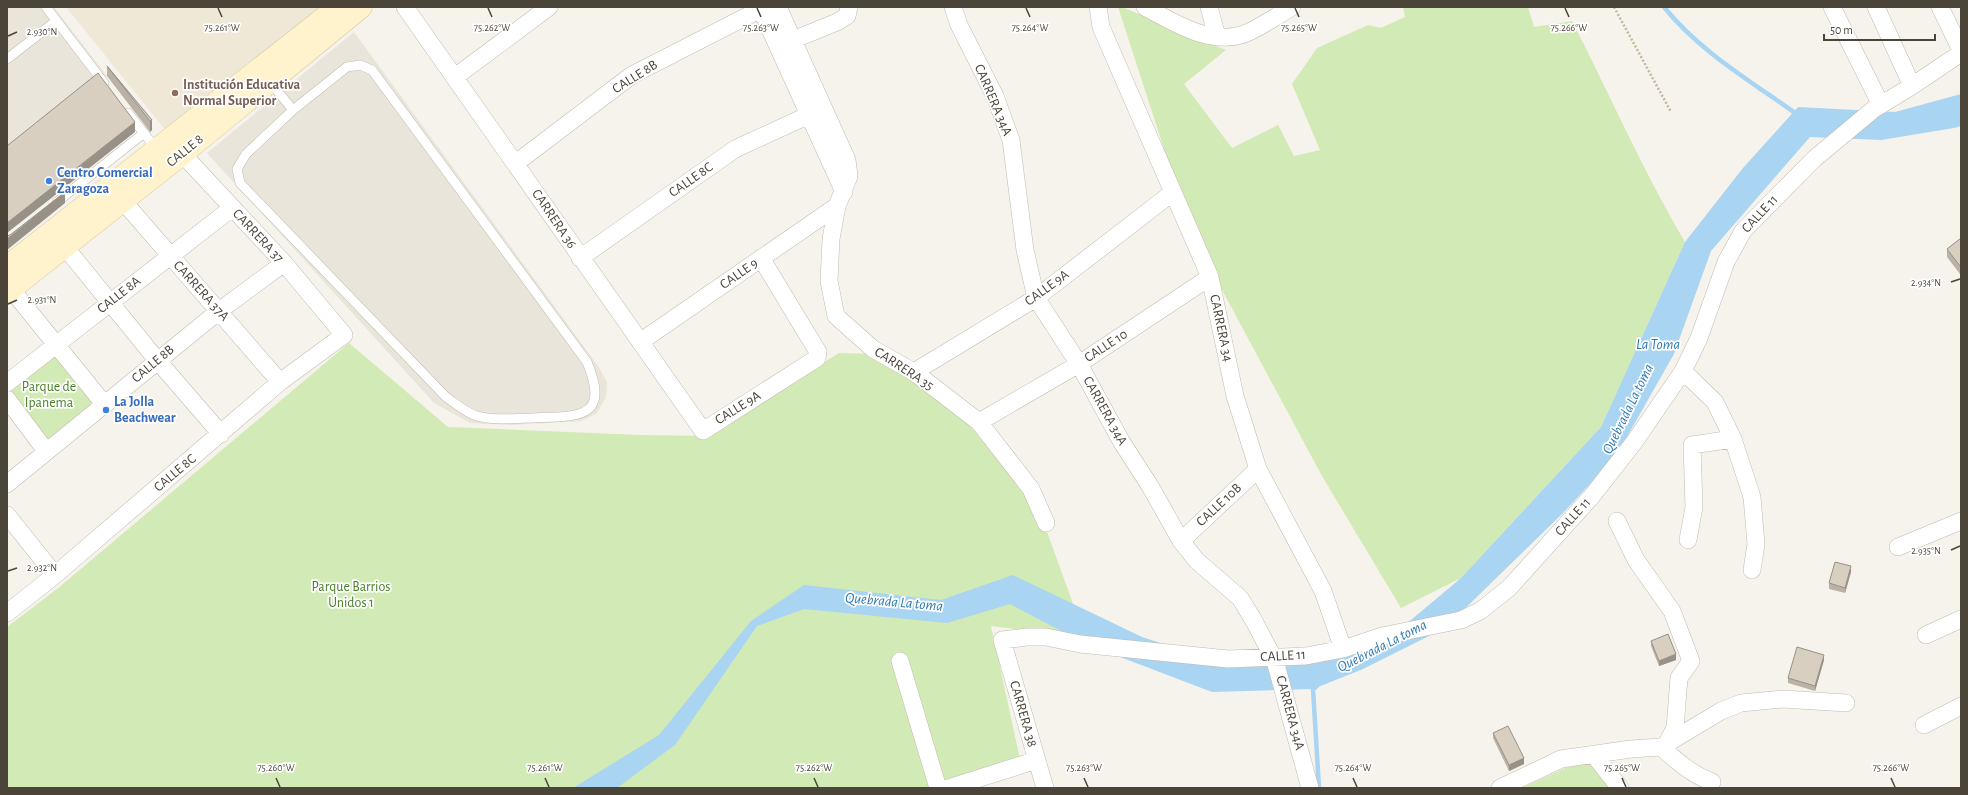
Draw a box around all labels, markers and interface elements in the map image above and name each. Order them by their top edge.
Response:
scale bar [1824,16,1935,42]
text: 75.261°W [204,23,240,33]
text: 75.262°W [474,23,510,33]
text: 75.263°W [743,23,779,33]
text: 75.264°W [1012,23,1048,33]
text: 75.265°W [1281,23,1317,33]
text: 75.266°W [1551,23,1587,33]
text: 50 m [1830,24,1853,36]
text: 2.930°N [27,27,57,37]
street label: CALLE 8B [610,58,660,96]
street label: CARRERA 34A [972,62,1014,138]
place label: Institución Educativa Normal Superior [183,78,301,108]
marker: Institución Educativa Normal Superior [170,88,180,98]
street label: CALLE 8 [164,132,206,170]
street label: CALLE 8C [667,160,715,200]
place label: Centro Comercial Zaragoza [57,166,153,196]
marker: Centro Comercial Zaragoza [44,176,54,186]
street label: CARRERA 36 [529,187,579,251]
street label: CALLE 11 [1739,193,1781,235]
street label: CARRERA 37 [230,207,286,266]
street label: CALLE 9 [718,256,760,292]
street label: CARRERA 37A [171,258,231,324]
street label: CALLE 9A [1022,267,1072,309]
street label: CALLE 8A [95,274,143,316]
text: 2.934°N [1911,278,1941,288]
street label: CARRERA 34 [1207,293,1235,363]
text: 2.931°N [28,295,56,305]
street label: CALLE 10 [1082,327,1130,365]
water label: La Toma [1636,337,1680,352]
street label: CALLE 8B [129,342,177,386]
street label: CARRERA 35 [872,345,936,393]
water label: Quebrada La toma [1600,362,1656,456]
street label: CARRERA 34A [1080,374,1130,448]
park label: Parque de Ipanema [22,380,76,410]
street label: CALLE 9A [713,389,763,427]
place label: La Jolla Beachwear [114,395,176,425]
marker: La Jolla Beachwear [101,405,111,415]
street label: CALLE 8C [151,452,199,494]
street label: CALLE 10B [1194,481,1244,529]
street label: CALLE 11 [1553,495,1593,539]
text: 2.935°N [1911,546,1941,556]
text: 2.932°N [27,563,57,573]
park label: Parque Barrios Unidos 1 [311,580,391,610]
water label: Quebrada La toma [844,590,944,614]
water label: Quebrada La toma [1335,617,1429,675]
street label: CALLE 11 [1260,648,1306,664]
street label: CARRERA 34A [1273,674,1307,752]
street label: CARRERA 38 [1007,679,1039,749]
text: 75.260°W [257,763,295,773]
text: 75.261°W [527,763,563,773]
text: 75.262°W [796,763,832,773]
text: 75.263°W [1066,763,1102,773]
text: 75.264°W [1335,763,1371,773]
text: 75.265°W [1604,763,1640,773]
text: 75.266°W [1873,763,1909,773]

